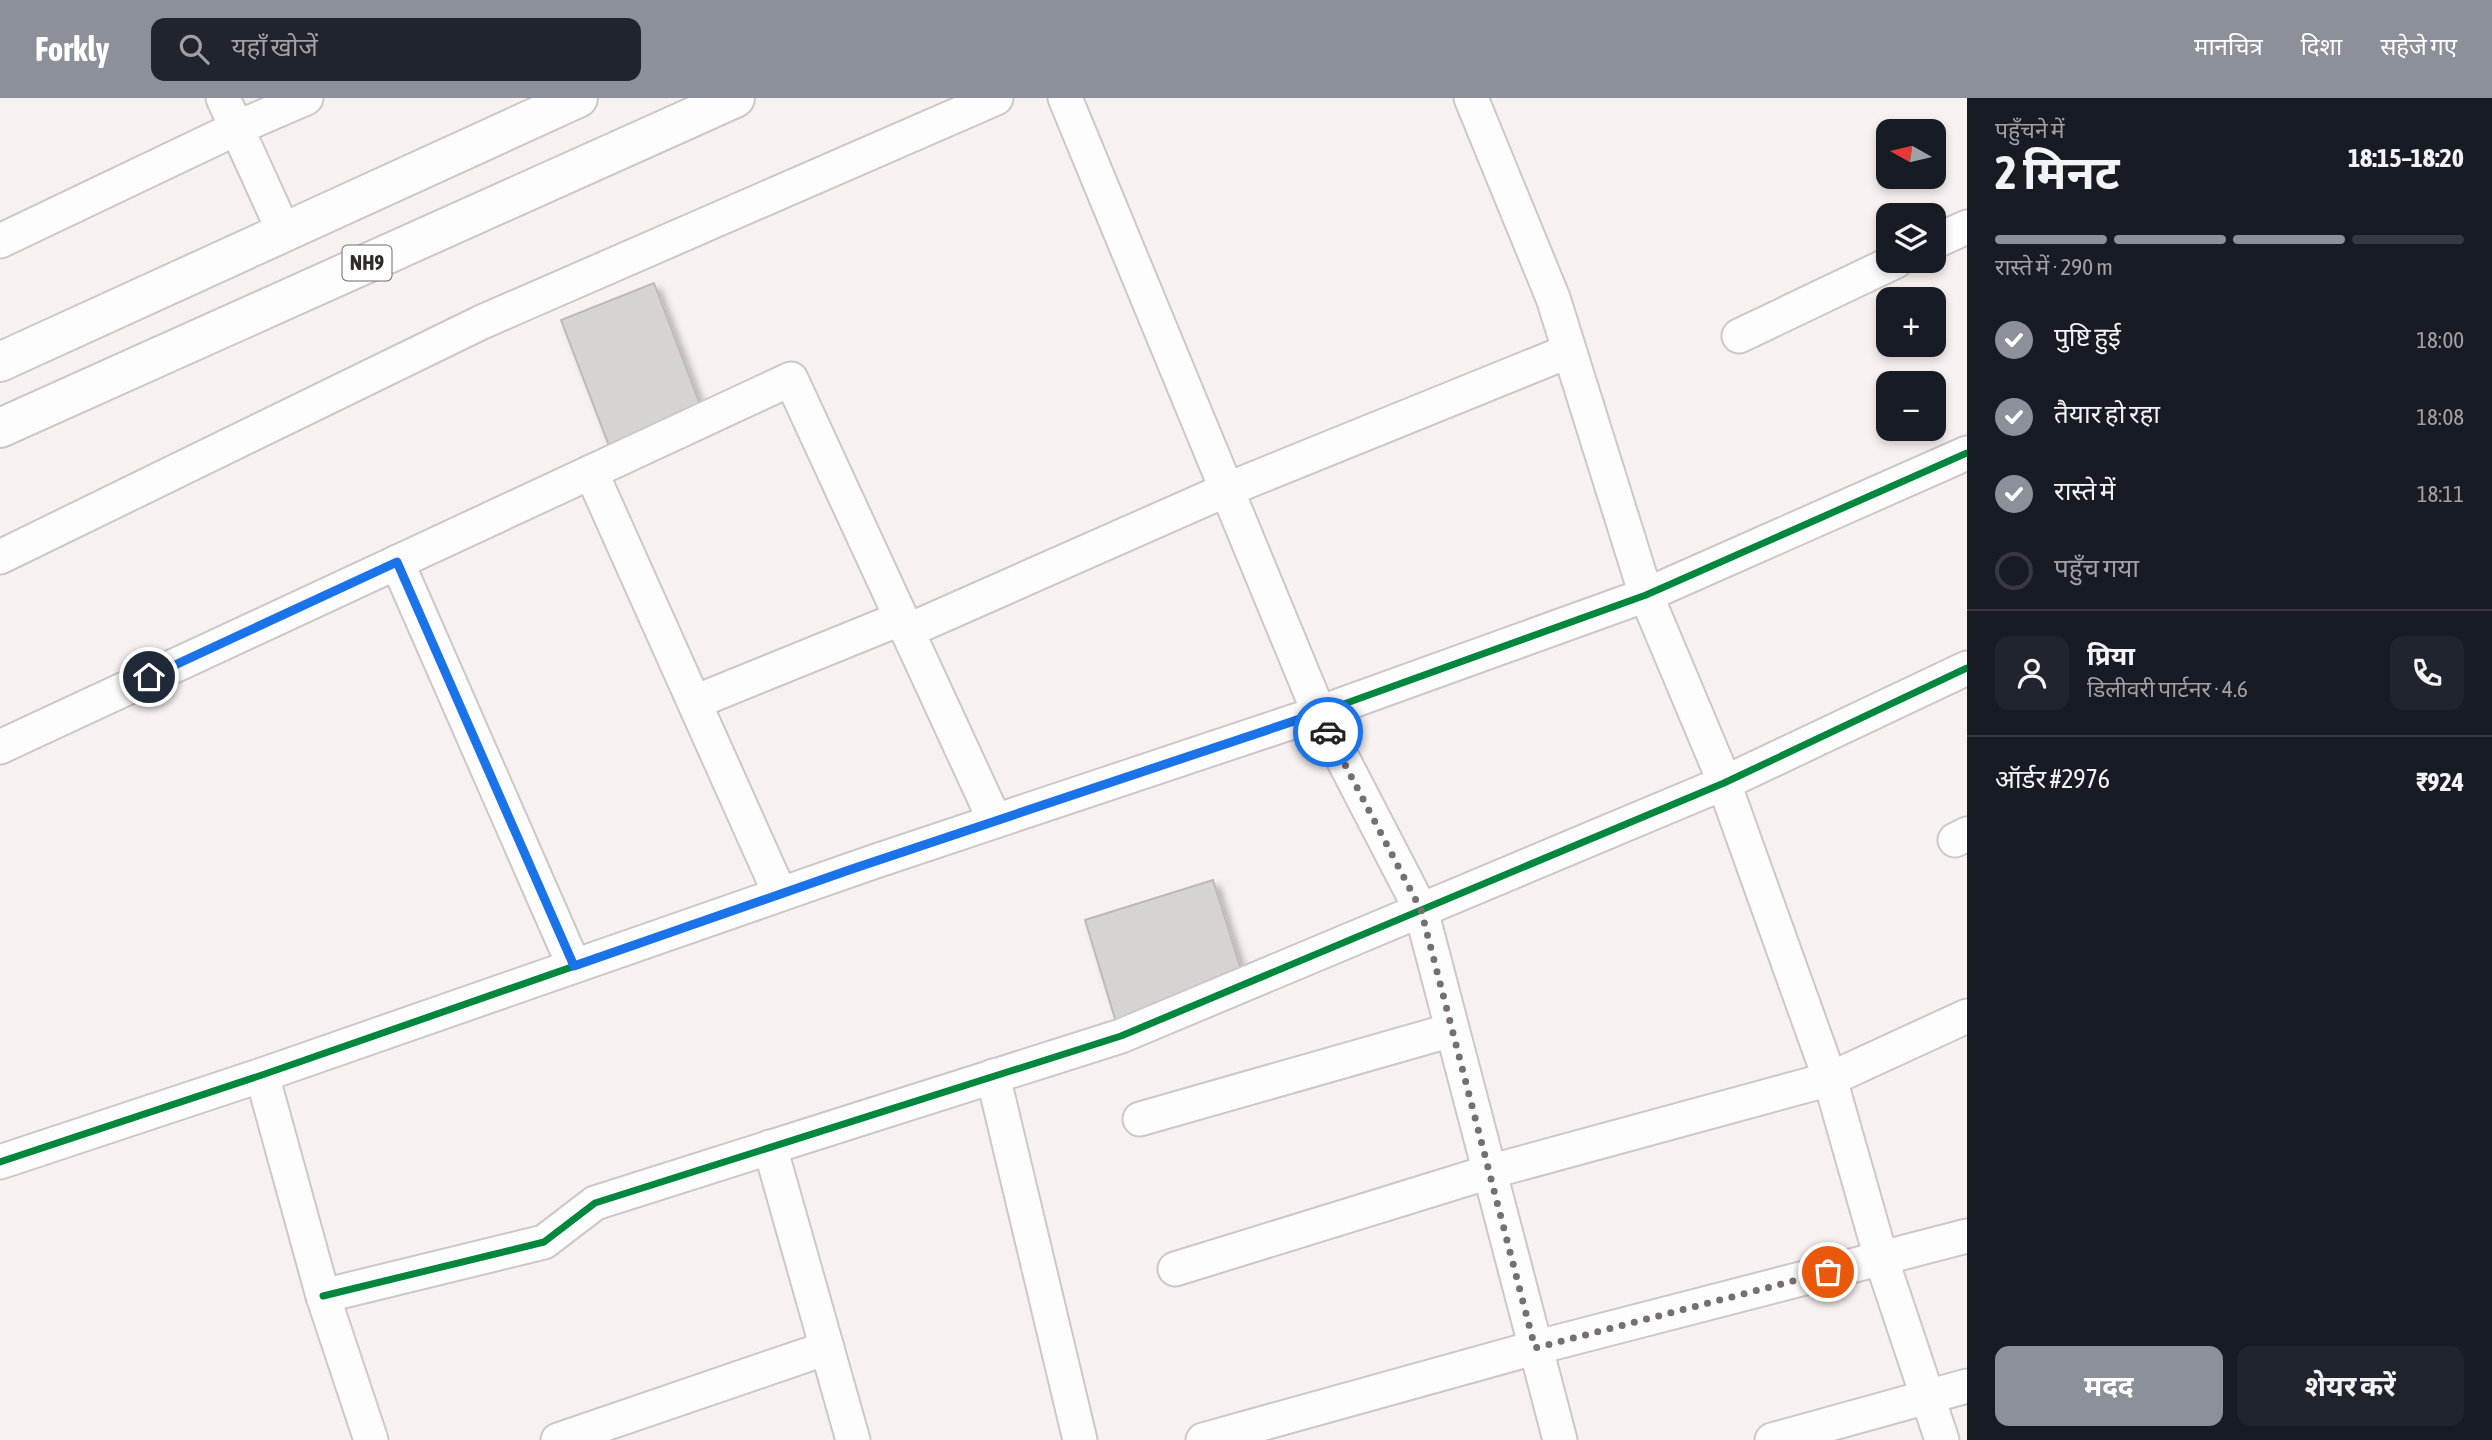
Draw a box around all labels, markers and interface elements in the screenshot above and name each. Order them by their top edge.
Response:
search box [151,18,641,81]
text: Forkly [35,30,109,68]
icon: search [175,30,213,68]
text: यहाँ खोजें [231,32,318,62]
text: मानचित्र [2194,33,2263,60]
text: दिशा [2301,33,2342,60]
text: सहेजे गए [2380,33,2457,60]
text: पहुँचने में [1995,117,2065,143]
north arrow [1876,119,1946,189]
map controls [1876,119,1946,441]
text: 18:15–18:20 [2348,143,2464,173]
text: 2 मिनट [1995,146,2119,199]
button: layers [1876,203,1946,273]
road number: NH9 [342,246,392,280]
text: रास्ते में · 290 m [1995,254,2113,280]
button: + [1876,287,1946,357]
icon: check [1995,321,2033,359]
text: पुष्टि हुई [2054,322,2121,352]
text: 18:00 [2416,327,2464,353]
button: − [1876,371,1946,441]
icon: check [1995,398,2033,436]
text: तैयार हो रहा [2054,399,2160,429]
text: 18:08 [2416,404,2464,430]
icon: check [1995,475,2033,513]
text: रास्ते में [2054,476,2115,506]
text: 18:11 [2417,481,2464,507]
text: पहुँच गया [2054,553,2139,583]
button: person [1995,636,2069,710]
button: phone [2390,636,2464,710]
text: प्रिया [2087,641,2135,671]
pin [119,647,179,707]
icon: home [130,658,168,696]
text: डिलीवरी पार्टनर · 4.6 [2087,676,2248,702]
courier [1293,697,1363,767]
icon: car [1309,713,1347,751]
text: ऑर्डर #2976 [1995,764,2110,794]
text: ₹924 [2416,767,2464,797]
pin [1798,1242,1858,1302]
icon: bag [1809,1253,1847,1291]
button: मदद [1995,1346,2223,1426]
button: शेयर करें [2237,1346,2464,1426]

